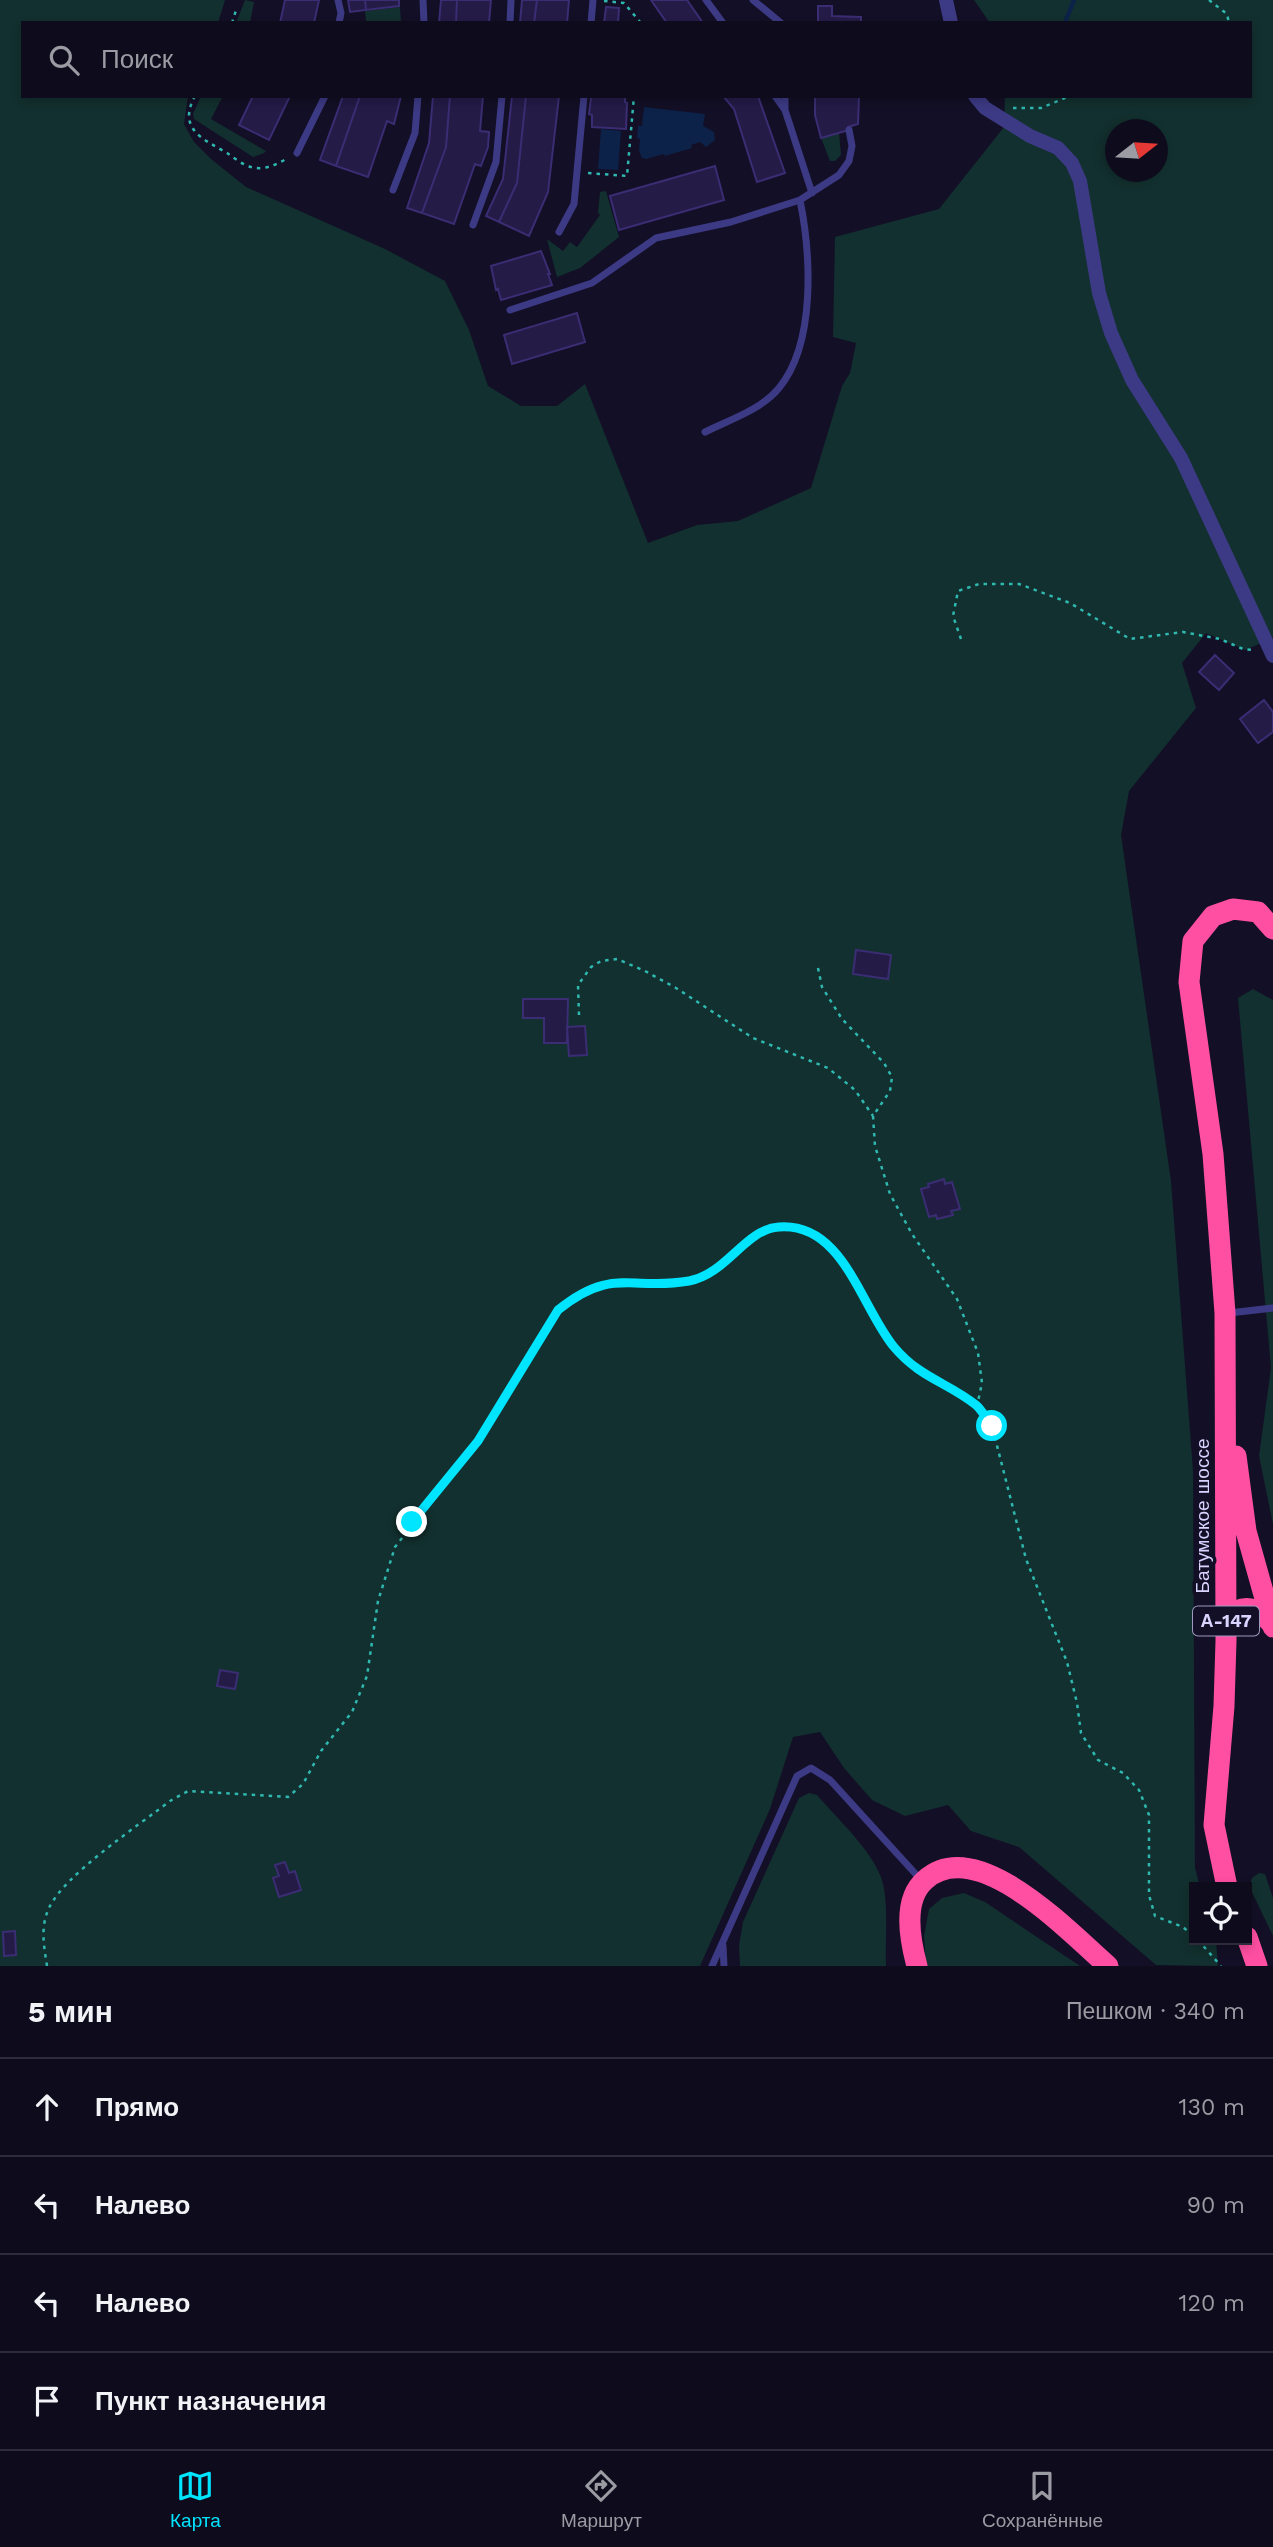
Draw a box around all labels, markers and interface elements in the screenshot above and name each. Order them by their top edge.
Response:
search box [21,21,1252,98]
icon: search [45,41,83,79]
text: Поиск [101,44,173,74]
north arrow [1105,119,1168,182]
route start [976,1410,1007,1441]
street label: Батумское шоссе [1191,1439,1214,1593]
route end [396,1506,427,1537]
road number: А-147 [1193,1606,1259,1636]
map controls [1189,1882,1252,1945]
button: locate [1189,1882,1252,1945]
text: 5 мин [28,1994,113,2029]
text: Пешком · 340 m [1066,1998,1245,2025]
icon: ahead [28,2088,66,2126]
text: Прямо [95,2092,179,2122]
text: 130 m [1179,2094,1245,2121]
icon: left [28,2186,66,2224]
text: Налево [95,2190,190,2220]
text: 90 m [1187,2192,1245,2219]
icon: left [28,2284,66,2322]
text: Налево [95,2288,190,2318]
text: 120 m [1179,2290,1245,2317]
icon: arrive [28,2382,66,2420]
text: Пункт назначения [95,2386,326,2416]
tab: Карта [170,2467,221,2532]
tab: Маршрут [561,2467,642,2532]
tab: Сохранённые [982,2467,1103,2532]

